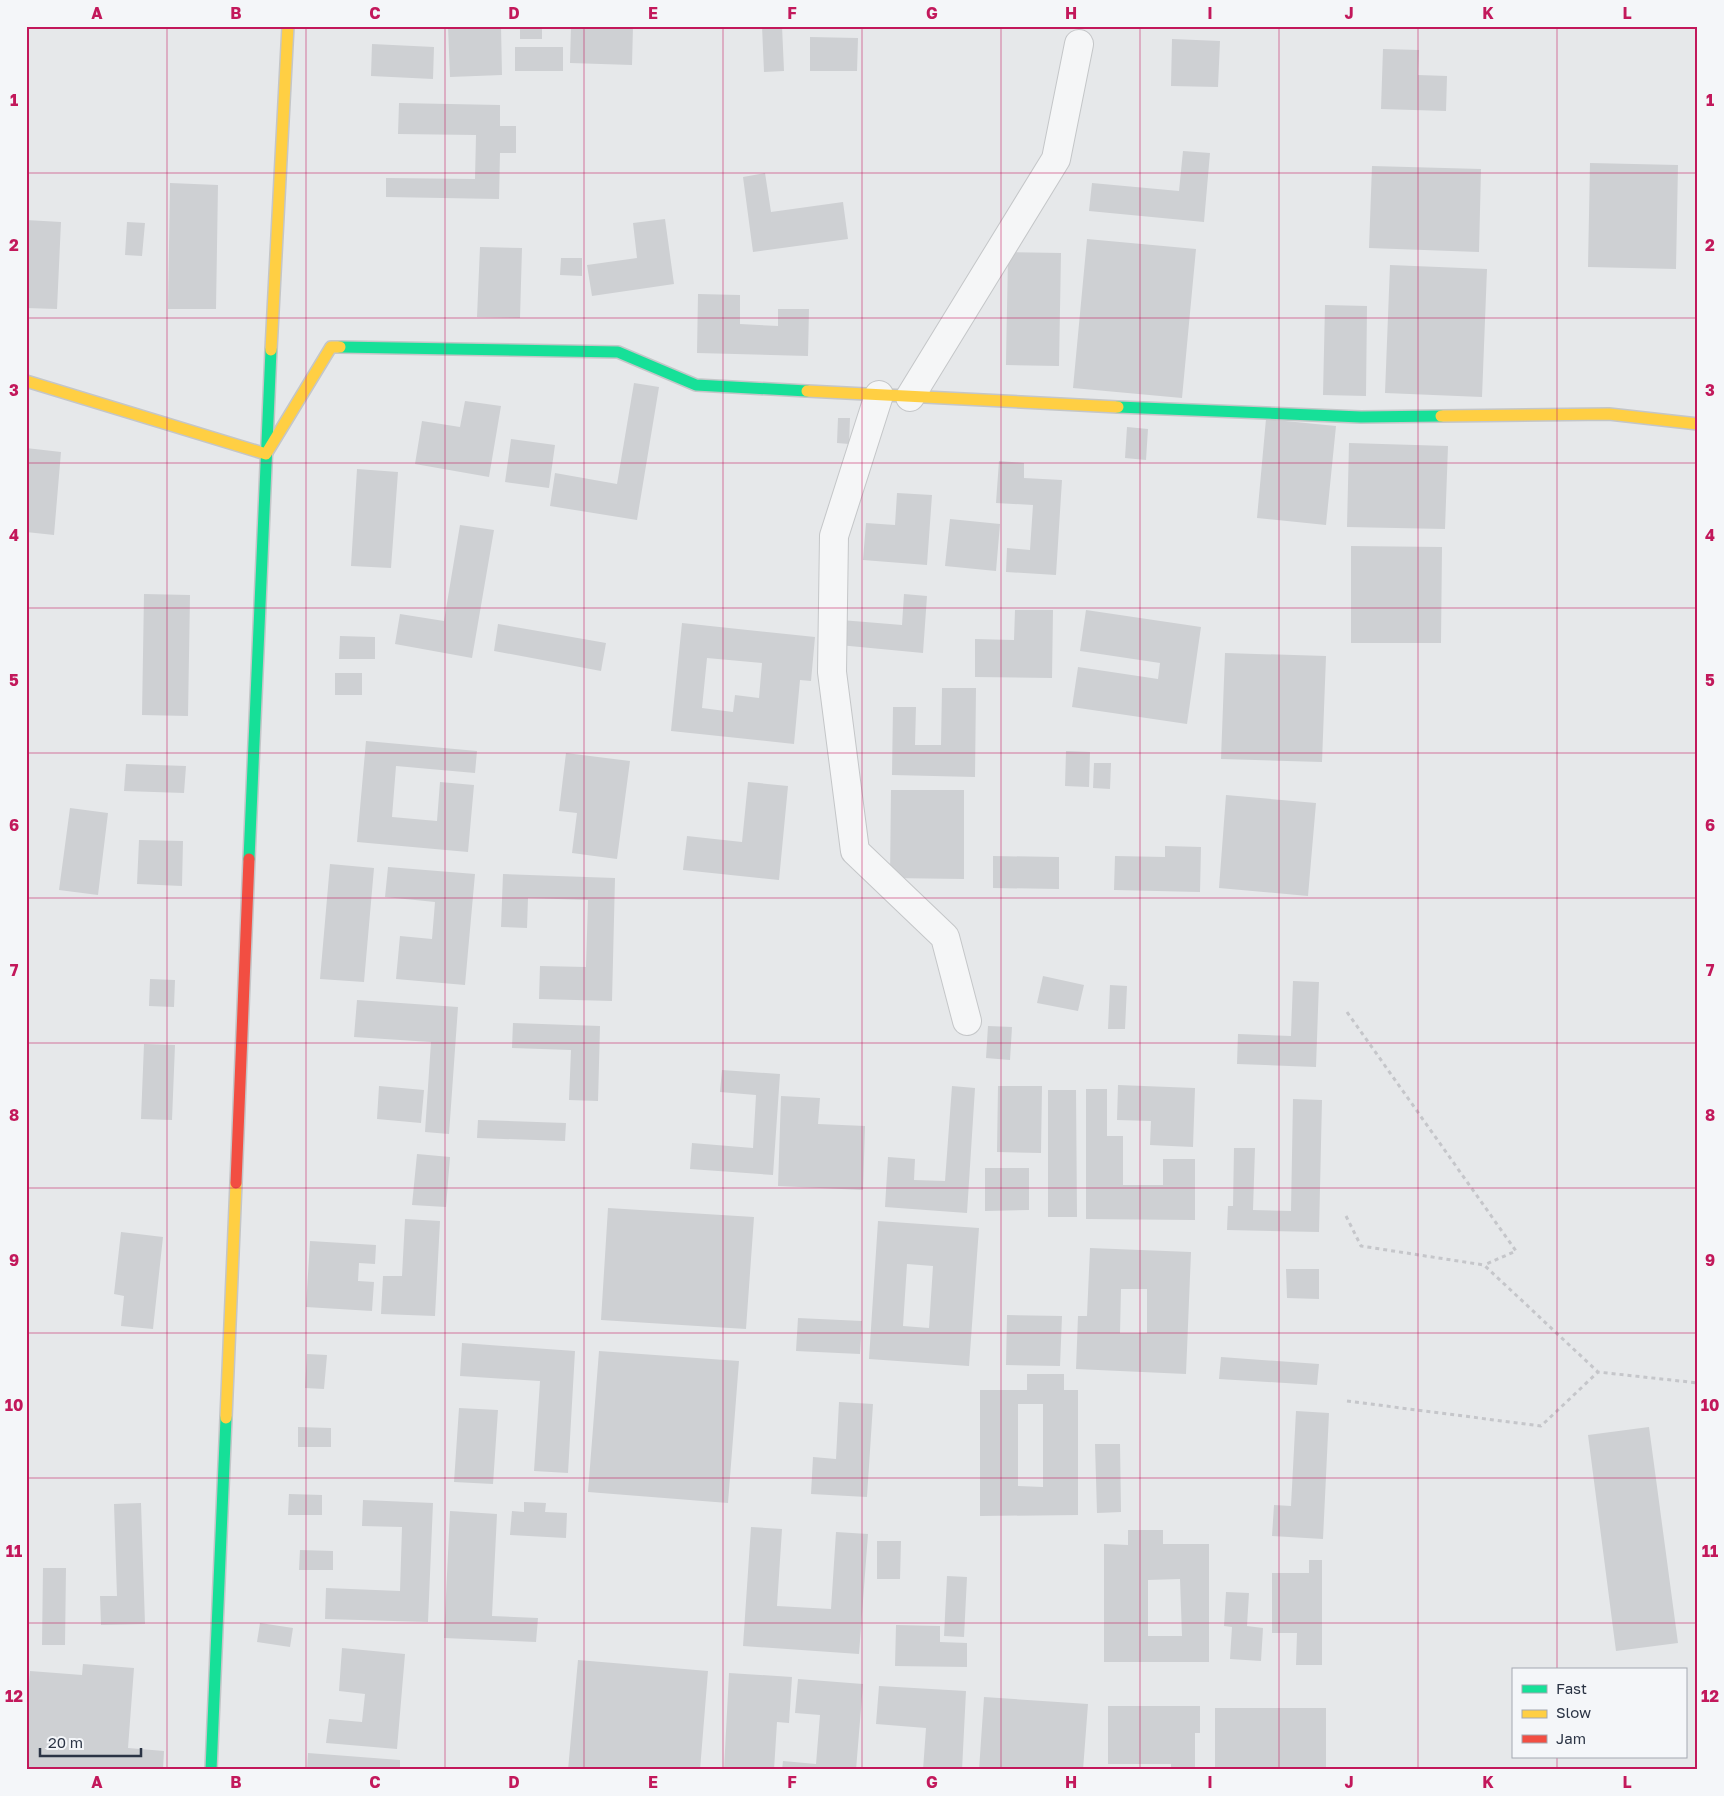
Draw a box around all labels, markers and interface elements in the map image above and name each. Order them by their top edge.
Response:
text: A [91,3,103,23]
text: B [230,3,242,23]
text: C [369,3,381,23]
text: D [508,3,520,23]
text: E [648,3,658,23]
text: F [787,3,797,23]
text: G [926,3,938,23]
text: H [1065,3,1077,23]
text: I [1207,3,1213,23]
text: J [1344,3,1354,23]
text: K [1482,3,1494,23]
text: L [1622,3,1632,23]
text: 1 [10,90,18,110]
text: 1 [1706,90,1714,110]
text: 2 [9,235,19,255]
text: 2 [1705,235,1715,255]
text: 3 [9,380,19,400]
text: 3 [1705,380,1715,400]
text: 4 [9,525,19,545]
text: 4 [1705,525,1715,545]
text: 5 [9,670,19,690]
text: 5 [1705,670,1715,690]
text: 6 [9,815,19,835]
text: 6 [1705,815,1715,835]
text: 7 [10,960,19,980]
text: 7 [1706,960,1715,980]
text: 8 [9,1105,19,1125]
text: 8 [1705,1105,1715,1125]
text: 9 [9,1250,19,1270]
text: 9 [1705,1250,1715,1270]
text: 10 [5,1395,23,1415]
text: 10 [1701,1395,1719,1415]
text: 11 [6,1541,22,1561]
text: 11 [1702,1541,1718,1561]
legend [1512,1668,1686,1758]
text: Fast [1556,1679,1587,1697]
text: 12 [5,1686,23,1706]
text: 12 [1701,1686,1719,1706]
text: Slow [1556,1703,1591,1721]
scale bar [40,1726,141,1758]
text: Jam [1556,1729,1586,1747]
text: 20 m [48,1733,83,1751]
text: A [91,1772,103,1792]
text: B [230,1772,242,1792]
text: C [369,1772,381,1792]
text: D [508,1772,520,1792]
text: E [648,1772,658,1792]
text: F [787,1772,797,1792]
text: G [926,1772,938,1792]
text: H [1065,1772,1077,1792]
text: I [1207,1772,1213,1792]
text: J [1344,1772,1354,1792]
text: K [1482,1772,1494,1792]
text: L [1622,1772,1632,1792]

